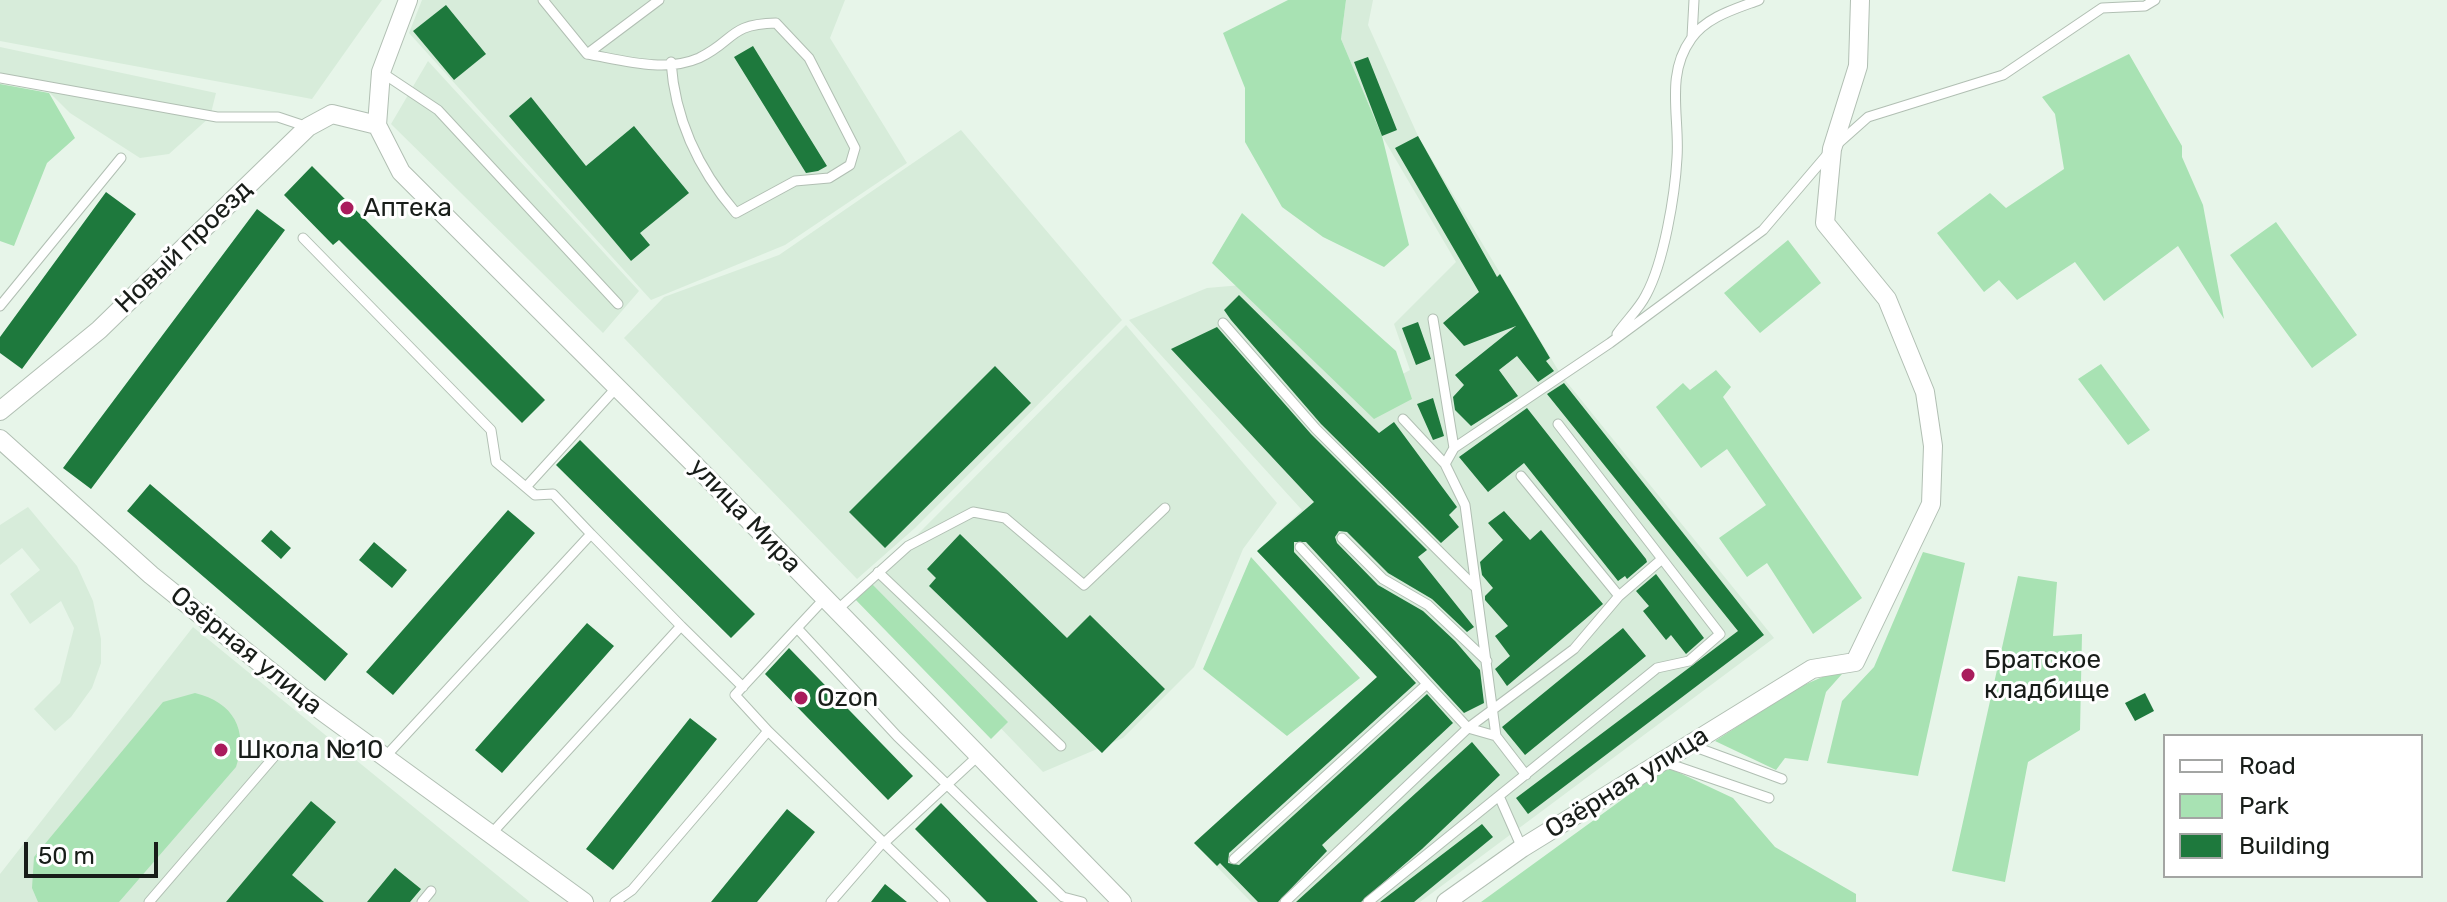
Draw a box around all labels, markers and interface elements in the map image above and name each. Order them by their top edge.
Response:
street label: Новый проезд [109,174,259,320]
place label: Аптека [363,192,452,224]
marker: Аптека [338,199,356,217]
street label: улица Мира [683,452,807,580]
street label: Озёрная улица [164,580,328,722]
place label: Братское кладбище [1984,644,2110,706]
marker: Братское кладбище [1959,666,1977,684]
place label: Ozon [817,682,878,714]
marker: Ozon [792,689,810,707]
street label: Озёрная улица [1540,720,1714,846]
place label: Школа №10 [237,734,383,766]
legend [2163,734,2423,878]
marker: Школа №10 [212,741,230,759]
text: Road [2239,752,2296,780]
text: Park [2239,792,2289,820]
scale bar [28,826,162,876]
text: Building [2239,832,2330,860]
text: 50 m [38,842,95,870]

